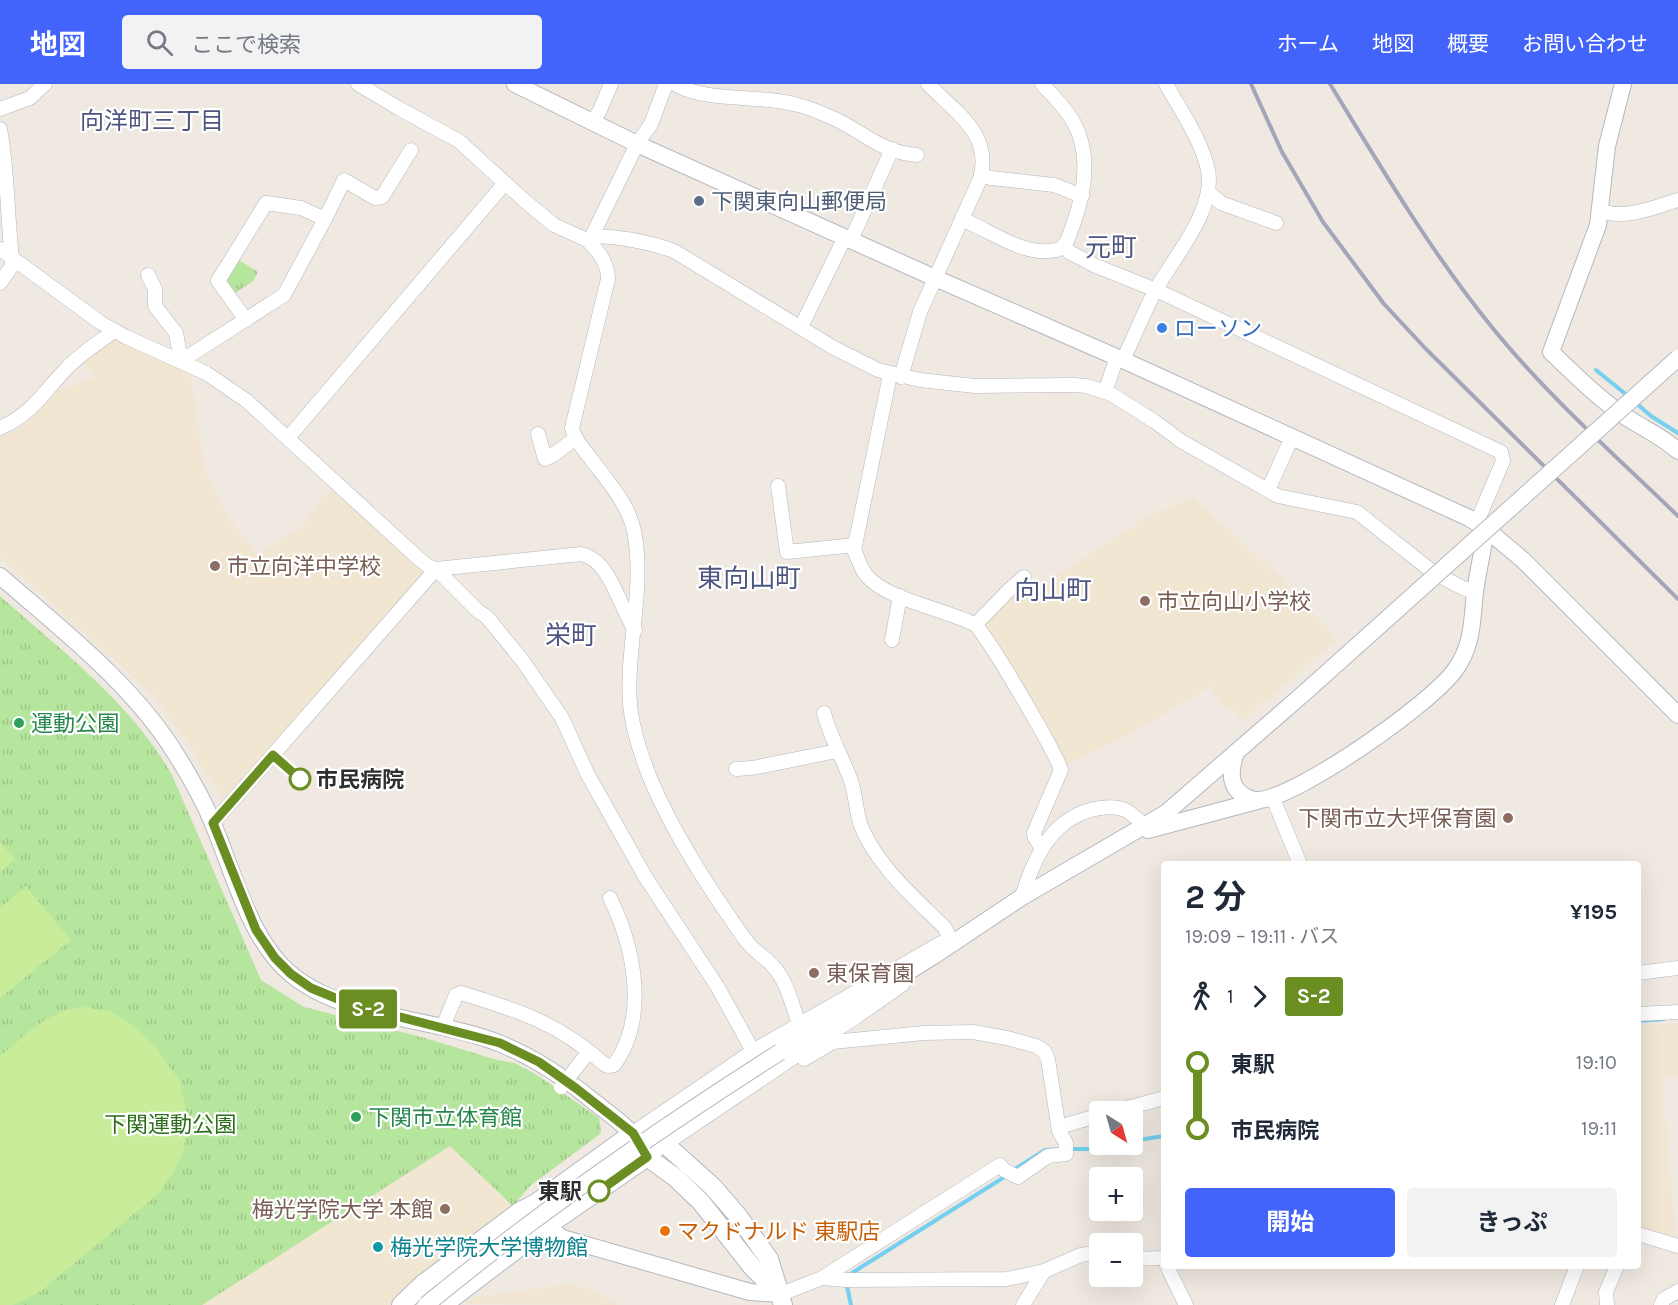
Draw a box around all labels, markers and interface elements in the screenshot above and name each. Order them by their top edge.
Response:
search box [122,15,542,69]
icon: search [143,26,176,59]
text: 地図 [30,28,86,61]
text: ここで検索 [191,32,301,58]
text: ホーム [1277,32,1339,56]
text: 地図 [1372,32,1414,56]
text: 概要 [1447,32,1489,56]
text: お問い合わせ [1522,32,1648,56]
district label: 向洋町三丁目 [80,107,224,135]
place label: 下関東向山郵便局 [711,189,887,215]
marker: 下関東向山郵便局 [692,194,706,208]
district label: 元町 [1085,232,1137,263]
place label: ローソン [1174,316,1262,342]
marker: ローソン [1155,321,1169,335]
place label: 市立向洋中学校 [227,554,381,580]
marker: 市立向洋中学校 [208,559,222,573]
district label: 東向山町 [697,563,801,594]
district label: 向山町 [1014,575,1092,606]
place label: 市立向山小学校 [1157,589,1311,615]
marker: 市立向山小学校 [1138,594,1152,608]
district label: 栄町 [545,620,597,651]
place label: 運動公園 [31,711,119,737]
marker: 運動公園 [12,716,26,730]
place label: 市民病院 [316,767,404,793]
marker: 市民病院 [289,768,311,790]
place label: 下関市立大坪保育園 [1298,806,1496,832]
marker: 下関市立大坪保育園 [1501,811,1515,825]
text: 2 分 [1185,878,1246,916]
text: ¥195 [1570,899,1617,925]
text: 19:09 – 19:11 · バス [1185,925,1339,948]
place label: 東保育園 [826,961,914,987]
marker: 東保育園 [807,966,821,980]
icon: walk [1185,980,1218,1013]
icon: forward [1243,980,1276,1013]
text: S-2 [1297,984,1331,1008]
text: 1 [1227,985,1234,1008]
line badge: S-2 [334,990,403,1028]
text: S-2 [351,997,385,1021]
text: 19:10 [1576,1051,1617,1074]
text: 東駅 [1231,1052,1275,1078]
north arrow [1089,1101,1143,1155]
map controls [1089,1101,1143,1287]
place label: 下関市立体育館 [368,1105,522,1131]
marker: 下関市立体育館 [349,1110,363,1124]
park label: 下関運動公園 [104,1112,236,1138]
text: 19:11 [1581,1117,1617,1140]
text: 市民病院 [1231,1118,1319,1144]
button: + [1089,1167,1143,1221]
place label: 東駅 [538,1179,582,1205]
marker: 東駅 [588,1180,610,1202]
button: 開始 [1185,1188,1395,1257]
button: きっぷ [1407,1188,1617,1257]
place label: 梅光学院大学 本館 [252,1197,433,1223]
marker: 梅光学院大学 本館 [438,1202,452,1216]
place label: マクドナルド 東駅店 [677,1219,880,1245]
marker: マクドナルド 東駅店 [658,1224,672,1238]
button: − [1089,1233,1143,1287]
place label: 梅光学院大学博物館 [390,1235,588,1261]
marker: 梅光学院大学博物館 [371,1240,385,1254]

